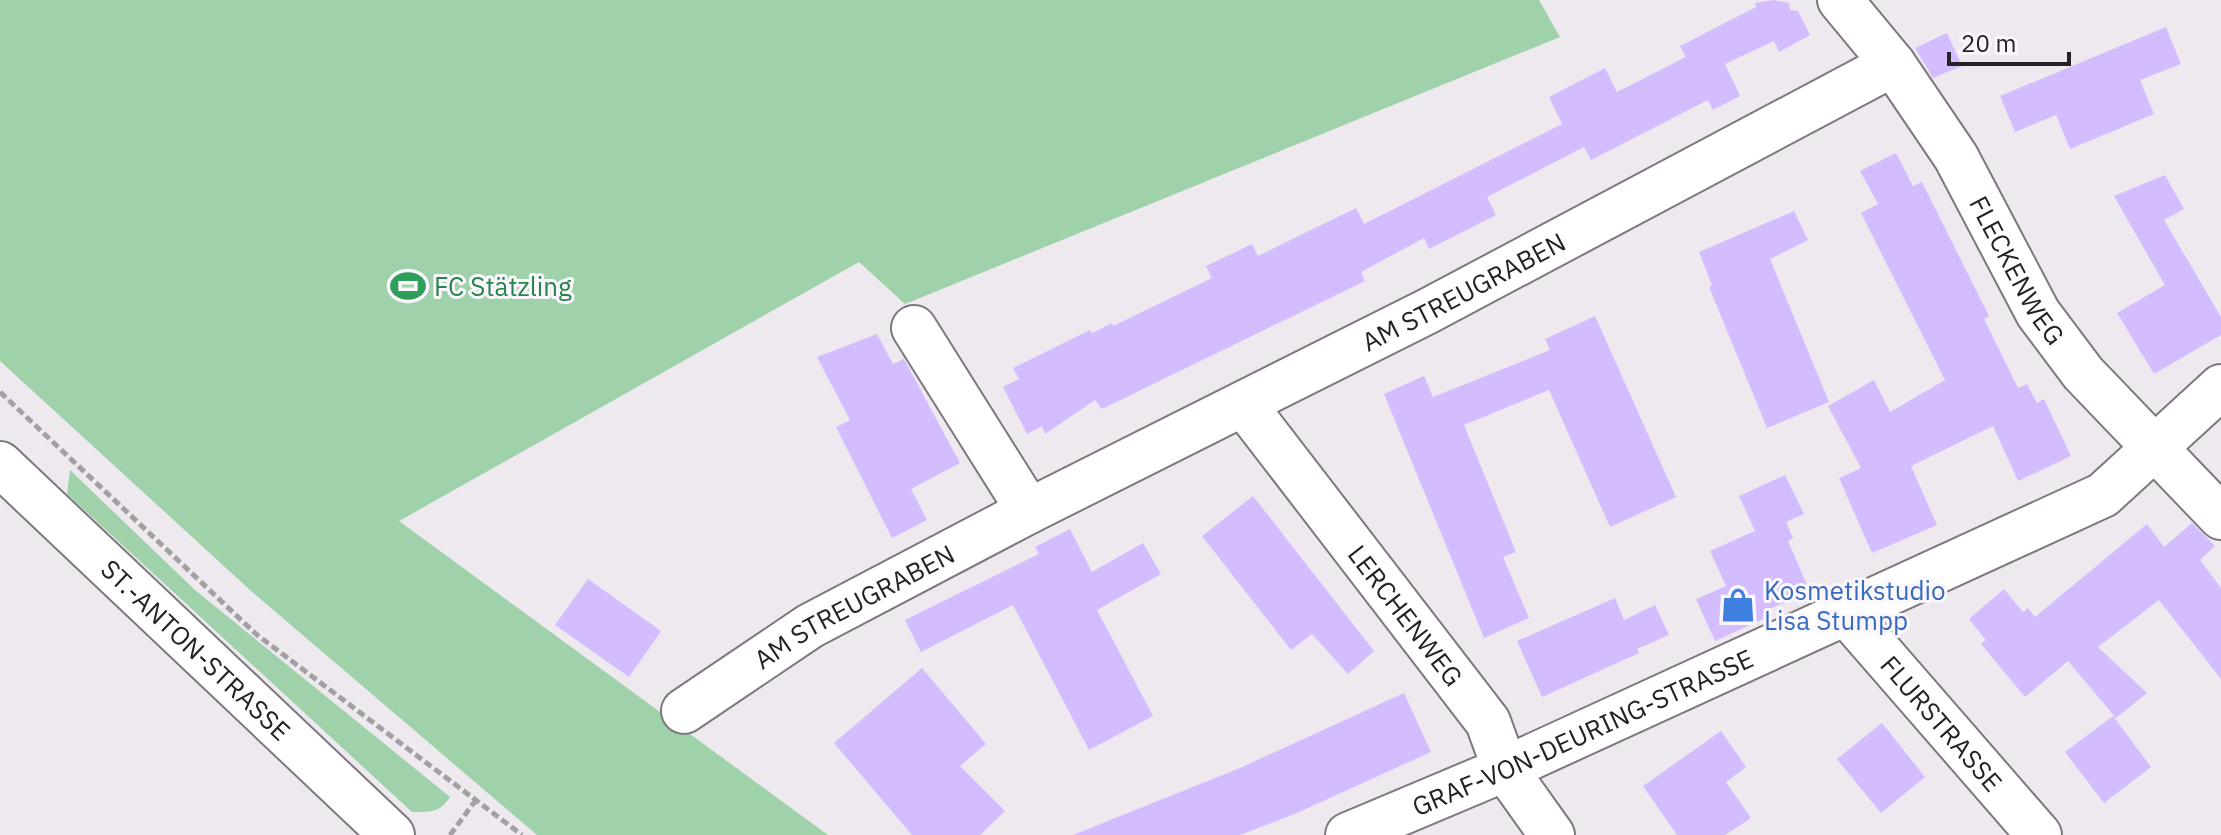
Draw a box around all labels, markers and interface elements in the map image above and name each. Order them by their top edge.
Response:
scale bar [1949,16,2069,66]
text: 20 m [1961,27,2016,59]
street label: FLECKENWEG [1962,190,2073,351]
street label: AM STREUGRABEN [1356,224,1571,359]
sports icon: FC Stätzling [389,267,427,305]
place label: FC Stätzling [434,269,572,303]
street label: AM STREUGRABEN [747,536,960,676]
street label: LERCHENWEG [1341,538,1471,693]
street label: ST.-ANTON-STRASSE [94,552,298,747]
place label: Kosmetikstudio Lisa Stumpp [1764,573,1946,637]
shop icon: Kosmetikstudio Lisa Stumpp [1719,586,1757,624]
street label: GRAF-VON-DEURING-STRASSE [1407,641,1758,823]
street label: FLURSTRASSE [1873,648,2010,798]

